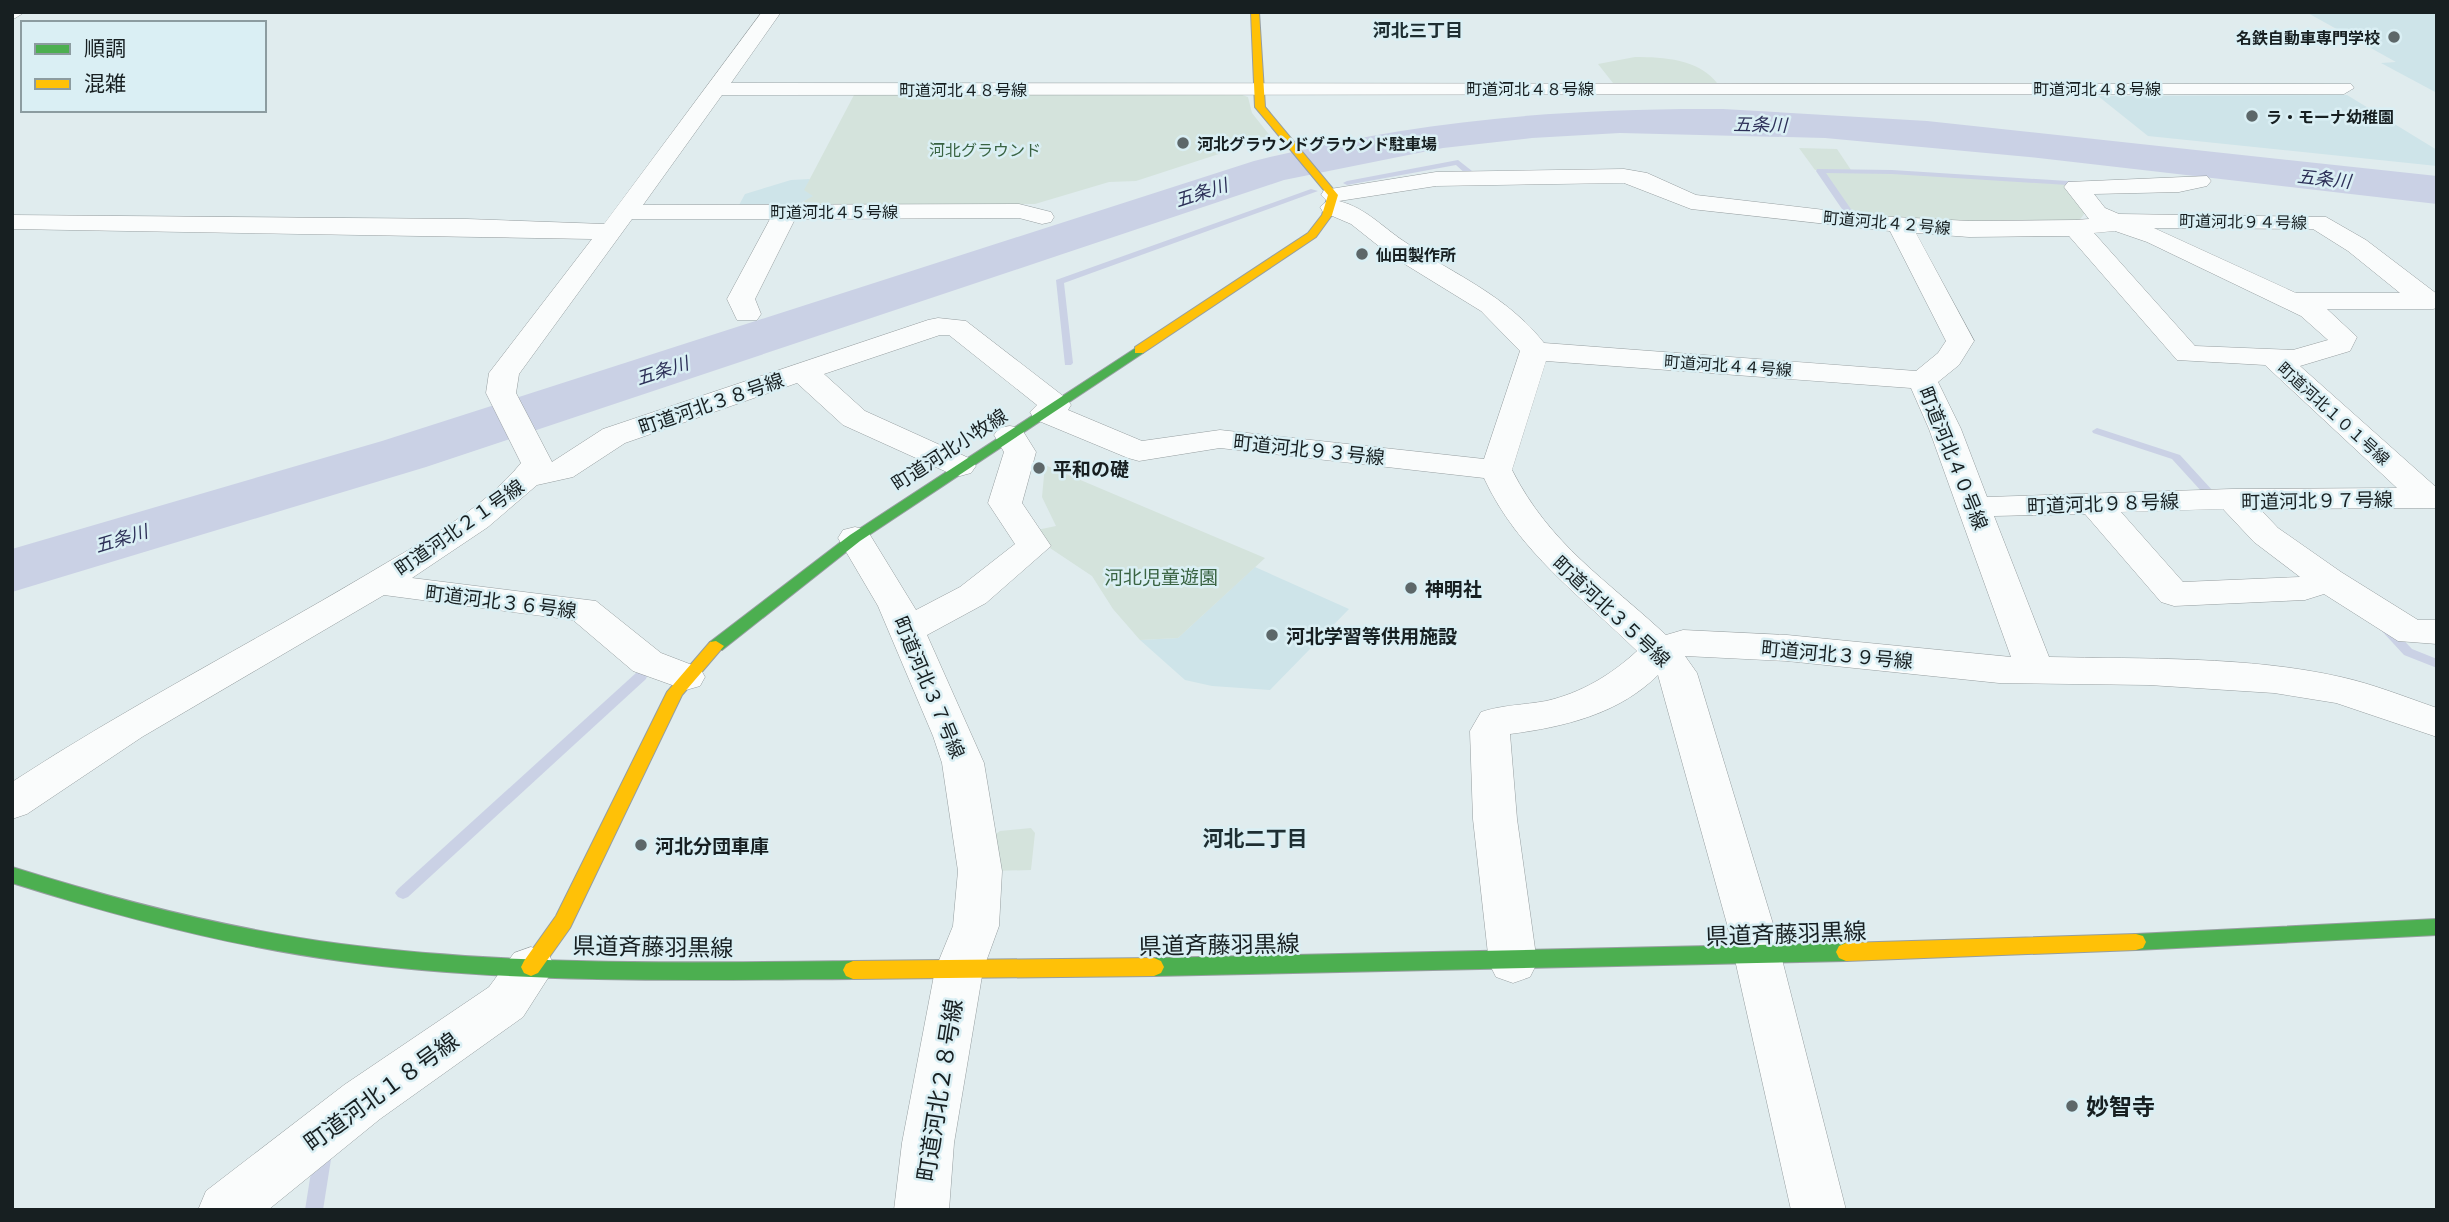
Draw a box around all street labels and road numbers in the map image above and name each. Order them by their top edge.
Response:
street label: 町道河北４８号線 [1466,79,1594,98]
street label: 町道河北４８号線 [2033,79,2161,98]
street label: 町道河北４８号線 [899,80,1027,99]
street label: 町道河北４５号線 [770,202,898,221]
street label: 町道河北４２号線 [1822,207,1952,237]
street label: 町道河北９４号線 [2179,210,2307,232]
street label: 町道河北４４号線 [1663,351,1793,379]
street label: 町道河北１０１号線 [2274,358,2394,468]
street label: 町道河北３８号線 [635,367,787,439]
street label: 町道河北４０号線 [1915,383,1993,533]
street label: 町道河北小牧線 [887,403,1011,495]
street label: 町道河北９３号線 [1232,430,1386,468]
street label: 町道河北２１号線 [390,474,528,580]
street label: 町道河北９７号線 [2241,487,2393,513]
street label: 町道河北９８号線 [2027,489,2179,517]
street label: 町道河北３５号線 [1549,551,1675,671]
street label: 町道河北３６号線 [424,580,578,622]
street label: 町道河北３７号線 [890,613,970,761]
street label: 町道河北３９号線 [1760,636,1914,672]
street label: 県道斉藤羽黒線 [1705,916,1867,950]
street label: 県道斉藤羽黒線 [1138,929,1300,959]
street label: 県道斉藤羽黒線 [572,931,734,961]
street label: 町道河北２８号線 [911,997,967,1183]
street label: 町道河北１８号線 [298,1026,464,1156]

